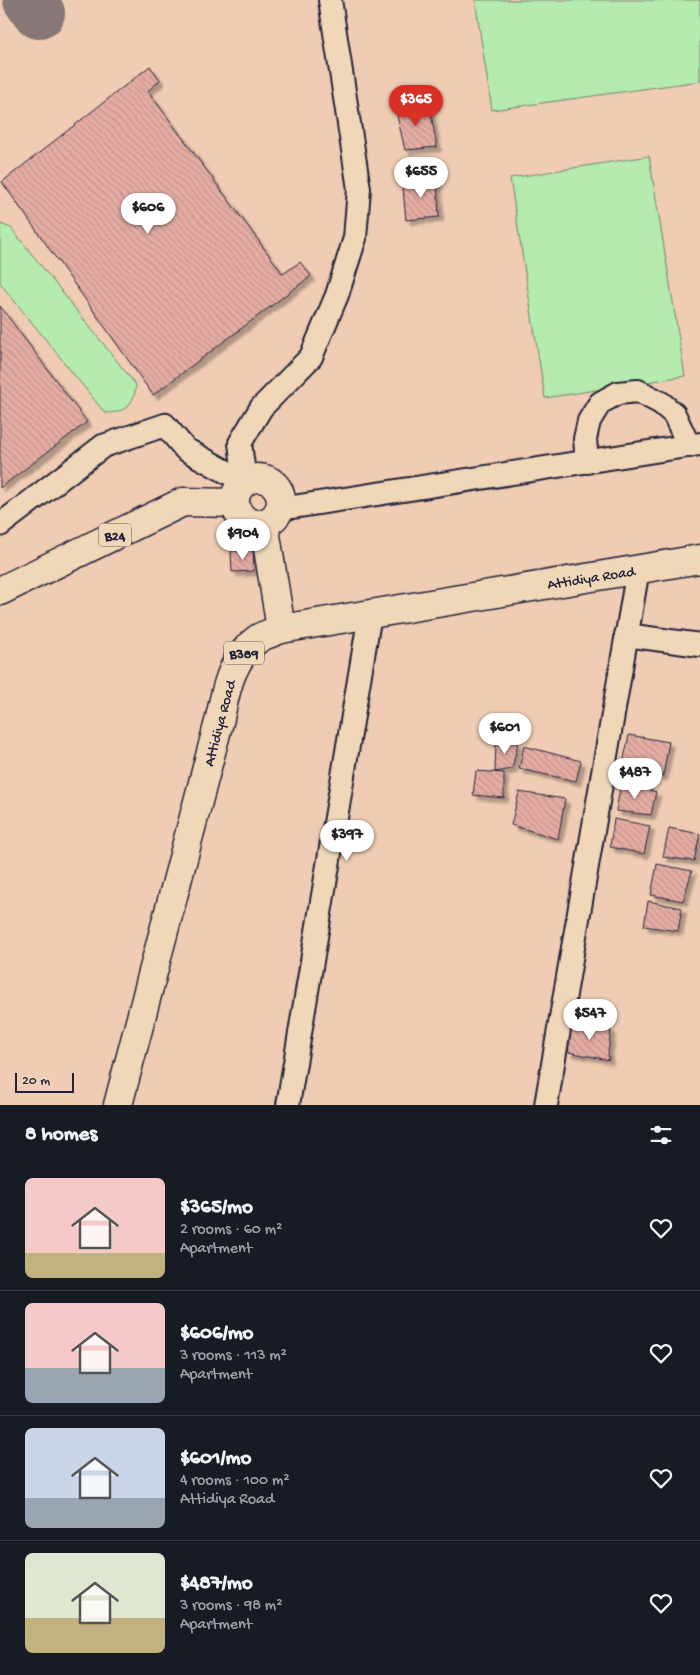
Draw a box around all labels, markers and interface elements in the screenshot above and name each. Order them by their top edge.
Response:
pin: $365 [386,84,446,127]
text: $365 [400,91,432,110]
pin: $655 [391,156,451,199]
text: $655 [405,163,437,182]
pin: $606 [118,192,178,235]
text: $606 [132,199,164,218]
pin: $904 [213,518,273,561]
road number: B24 [99,524,131,546]
text: $904 [227,525,259,544]
street label: Attidiya Road [546,563,638,595]
road number: B389 [224,641,264,664]
street label: Attidiya Road [201,677,241,769]
pin: $601 [475,712,535,755]
text: $601 [490,719,520,738]
pin: $487 [605,758,665,800]
text: $487 [619,764,651,783]
pin: $397 [317,820,377,862]
text: $397 [331,826,363,845]
pin: $547 [560,998,620,1041]
text: $547 [574,1005,606,1024]
scale bar [15,1070,74,1093]
text: 20 m [22,1073,50,1090]
icon: filters [647,1121,675,1149]
text: 8 homes [25,1123,97,1148]
text: $365/mo [180,1196,253,1221]
icon: home [65,1198,125,1258]
icon: heart [647,1214,675,1242]
text: 2 rooms · 60 m² [180,1221,282,1240]
text: Apartment [180,1240,252,1259]
text: $606/mo [180,1322,254,1347]
icon: home [65,1323,125,1383]
icon: heart [647,1339,675,1367]
text: 3 rooms · 113 m² [180,1347,287,1366]
text: Apartment [180,1366,252,1385]
text: $601/mo [180,1447,251,1472]
icon: home [65,1448,125,1508]
icon: heart [647,1464,675,1492]
text: 4 rooms · 100 m² [180,1472,290,1491]
text: Attidiya Road [180,1491,274,1510]
text: $487/mo [180,1572,253,1597]
icon: home [65,1573,125,1633]
icon: heart [647,1589,675,1617]
text: 3 rooms · 98 m² [180,1597,282,1616]
text: Apartment [180,1616,252,1635]

